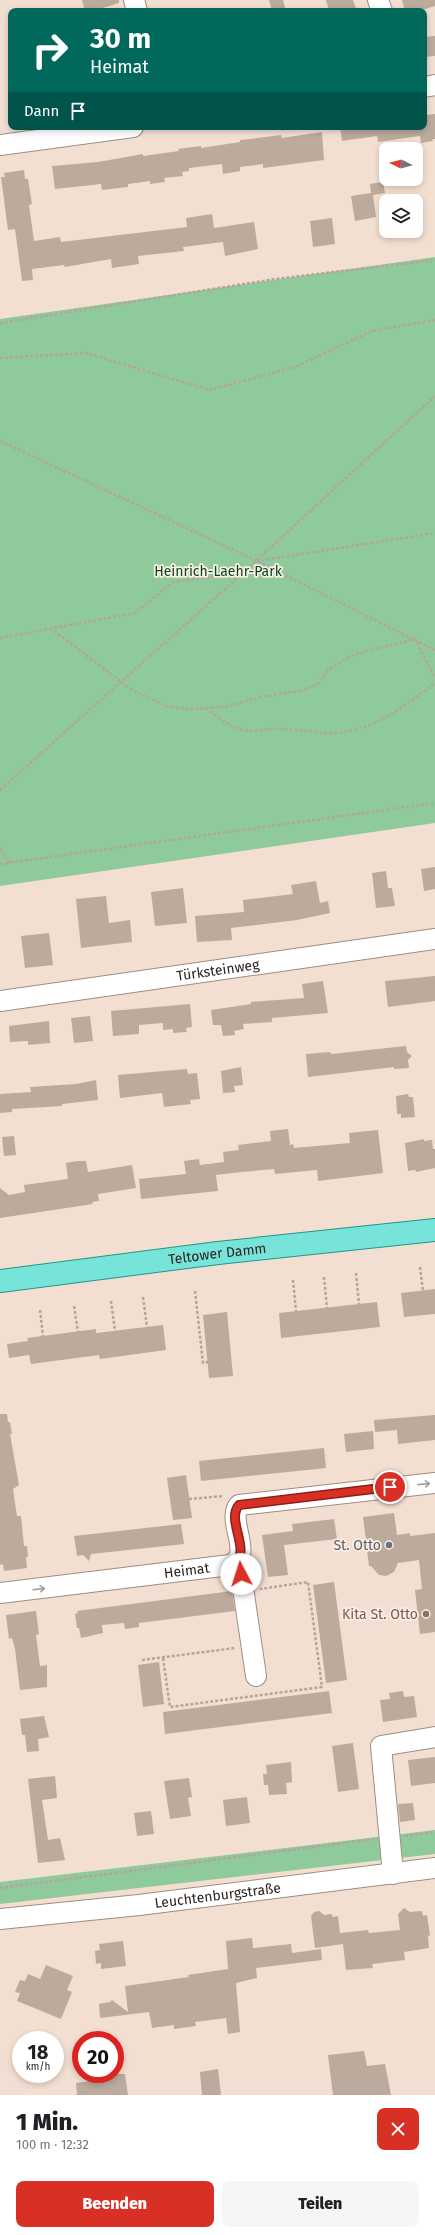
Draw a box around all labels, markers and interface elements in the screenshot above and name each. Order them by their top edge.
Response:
text: 30 m [90,22,151,55]
icon: right [24,24,76,76]
text: Heimat [90,56,149,78]
icon: arrive [67,100,89,122]
text: Dann [24,102,59,120]
north arrow [379,142,423,186]
map controls [379,142,423,238]
button: layers [379,194,423,238]
park label: Heinrich-Laehr-Park [154,563,283,580]
street label: Türksteinweg [175,956,261,985]
street label: Teltower Damm [167,1240,267,1268]
pin [373,1470,407,1504]
icon: arrive [379,1476,401,1498]
one-way arrow [417,1480,430,1488]
place label: St. Otto [333,1537,381,1554]
marker: St. Otto [384,1540,394,1550]
position arrow [220,1553,262,1595]
street label: Heimat [163,1559,211,1582]
one-way arrow [32,1585,45,1592]
place label: Kita St. Otto [342,1606,418,1623]
marker: Kita St. Otto [421,1609,431,1619]
street label: Leuchtenburgstraße [154,1879,282,1912]
speed limit sign: 20 [72,2031,124,2083]
text: 18 [28,2040,48,2064]
text: km/h [26,2061,50,2073]
text: 1 Min. [16,2108,78,2136]
button: close [377,2108,419,2150]
text: 100 m · 12:32 [16,2137,89,2152]
button: Beenden [16,2181,214,2227]
button: Teilen [222,2181,419,2227]

